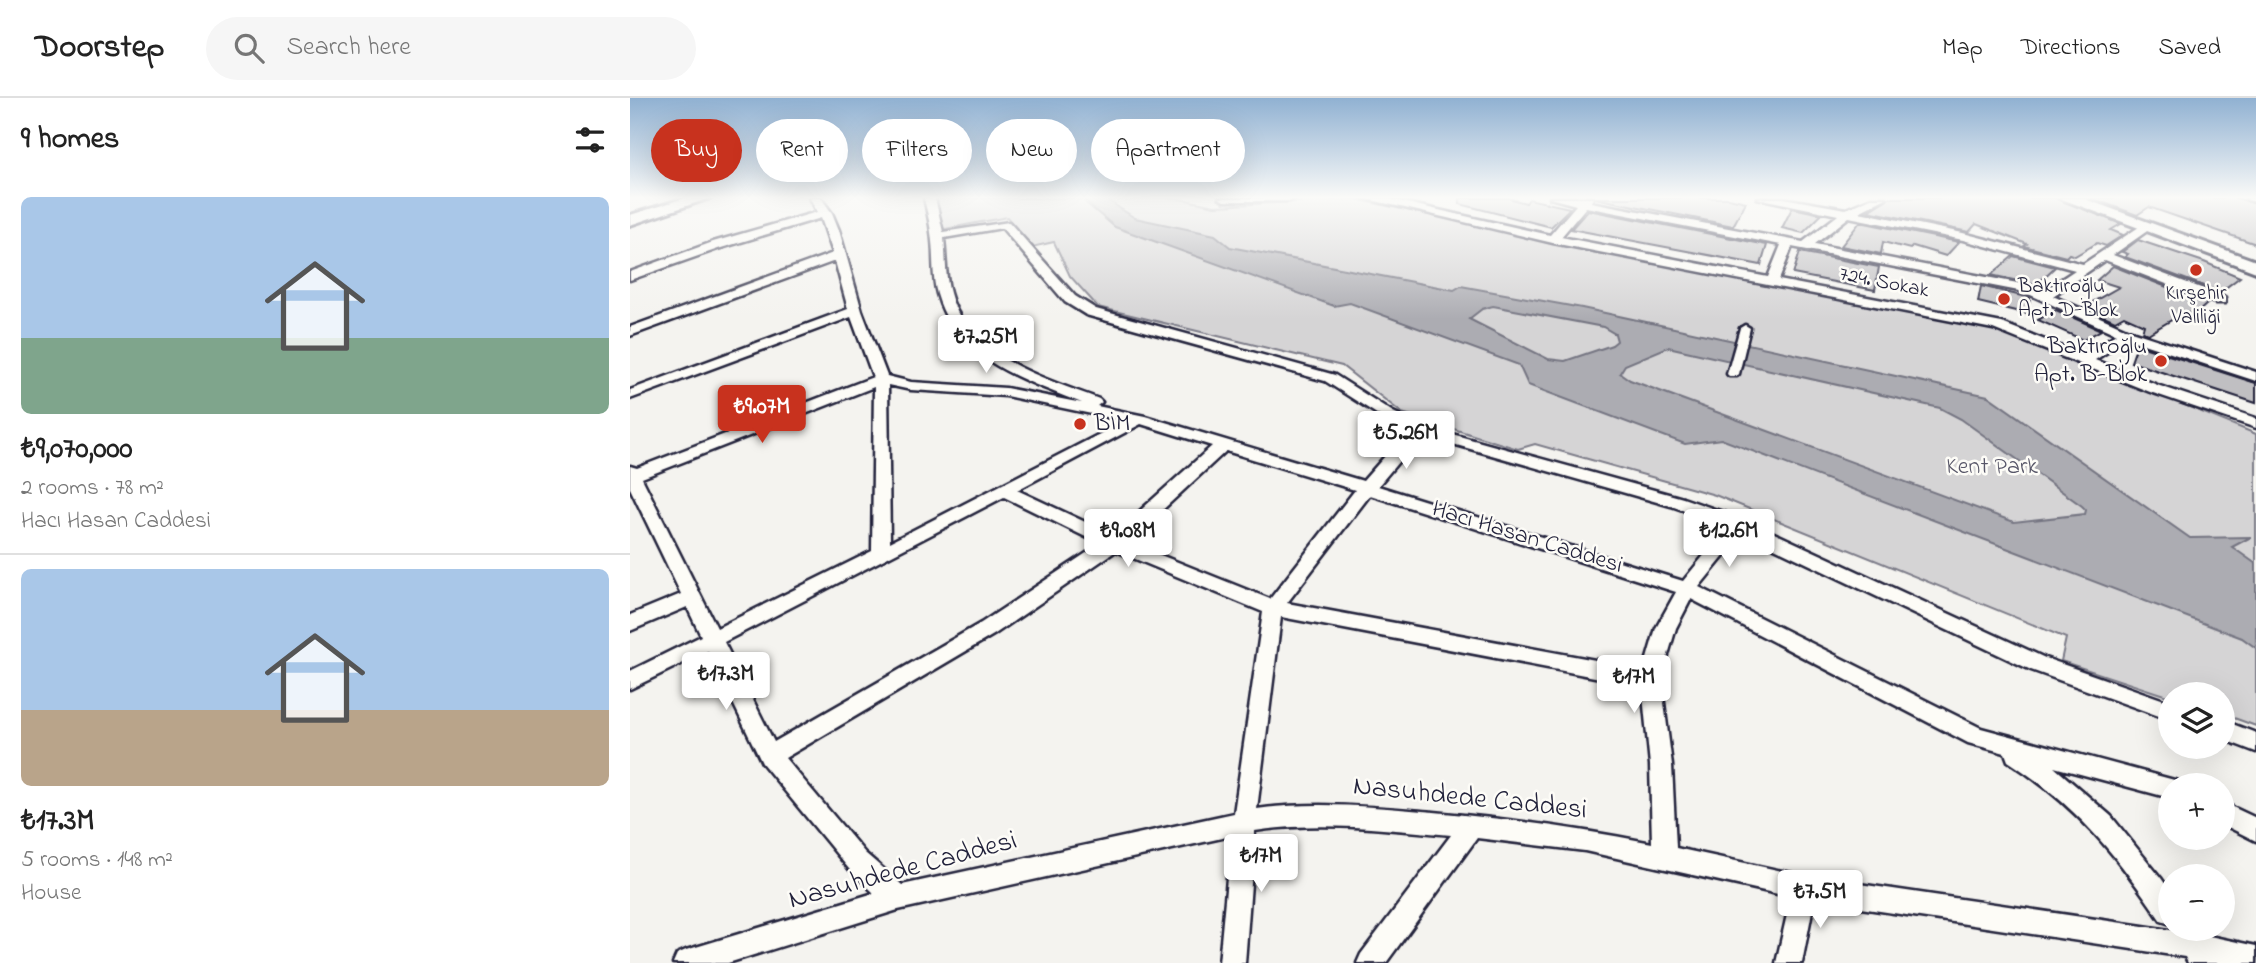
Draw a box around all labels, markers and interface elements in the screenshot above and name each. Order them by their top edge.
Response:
search box [206,17,696,80]
text: Doorstep [35,24,164,72]
icon: search [230,29,268,67]
text: Search here [286,29,411,67]
text: Map [1942,31,1983,66]
text: Directions [2021,31,2120,66]
text: Saved [2158,31,2221,66]
text: 9 homes [21,118,119,162]
chip: Buy [651,119,742,182]
chip: Rent [756,119,848,182]
chip: Filters [862,119,972,182]
chip: New [986,119,1077,182]
chip: Apartment [1091,119,1245,182]
icon: filters [571,121,609,159]
icon: home [252,243,378,369]
street label: 724. Sokak [1837,260,1932,307]
marker: Kırşehir Valiliği [2188,262,2204,278]
place label: Baktıroğlu Apt. D-Blok [2017,272,2119,326]
place label: Kırşehir Valiliği [2166,279,2227,335]
marker: Baktıroğlu Apt. D-Blok [1996,291,2012,307]
pin: ₺7.25M [929,316,1043,375]
text: ₺7.25M [954,321,1018,354]
place label: Baktıroğlu Apt. B-Blok [2034,330,2147,393]
marker: Baktıroğlu Apt. B-Blok [2153,353,2169,369]
pin: ₺9.07M [705,386,819,445]
text: ₺9.07M [734,391,790,424]
place label: BİM [1093,407,1130,442]
pin: ₺5.26M [1349,412,1463,471]
marker: BİM [1072,416,1088,432]
text: ₺5.26M [1374,417,1438,450]
text: ₺9,070,000 [21,428,132,472]
park label: Kent Park [1946,450,2038,485]
text: 2 rooms · 78 m² [21,472,164,505]
street label: Hacı Hasan Caddesi [1427,492,1627,584]
text: Hacı Hasan Caddesi [21,505,211,538]
pin: ₺9.08M [1071,510,1185,569]
pin: ₺12.6M [1672,510,1786,569]
text: ₺9.08M [1100,515,1156,548]
text: ₺12.6M [1700,515,1758,548]
icon: home [252,615,378,741]
pin: ₺17.3M [669,652,783,712]
pin: ₺17M [1593,656,1675,715]
text: ₺17.3M [698,658,754,691]
text: ₺17M [1613,661,1655,694]
map controls [2158,682,2235,941]
button: layers [2158,682,2235,759]
street label: Nasuhdede Caddesi [1351,766,1589,832]
button: + [2158,773,2235,850]
text: ₺17.3M [21,800,95,844]
street label: Nasuhdede Caddesi [784,821,1022,921]
pin: ₺17M [1220,834,1302,894]
text: ₺17M [1240,840,1282,873]
text: 5 rooms · 148 m² [21,844,173,877]
button: − [2158,864,2235,941]
pin: ₺7.5M [1771,870,1869,930]
text: ₺7.5M [1794,876,1846,909]
text: House [21,877,81,910]

